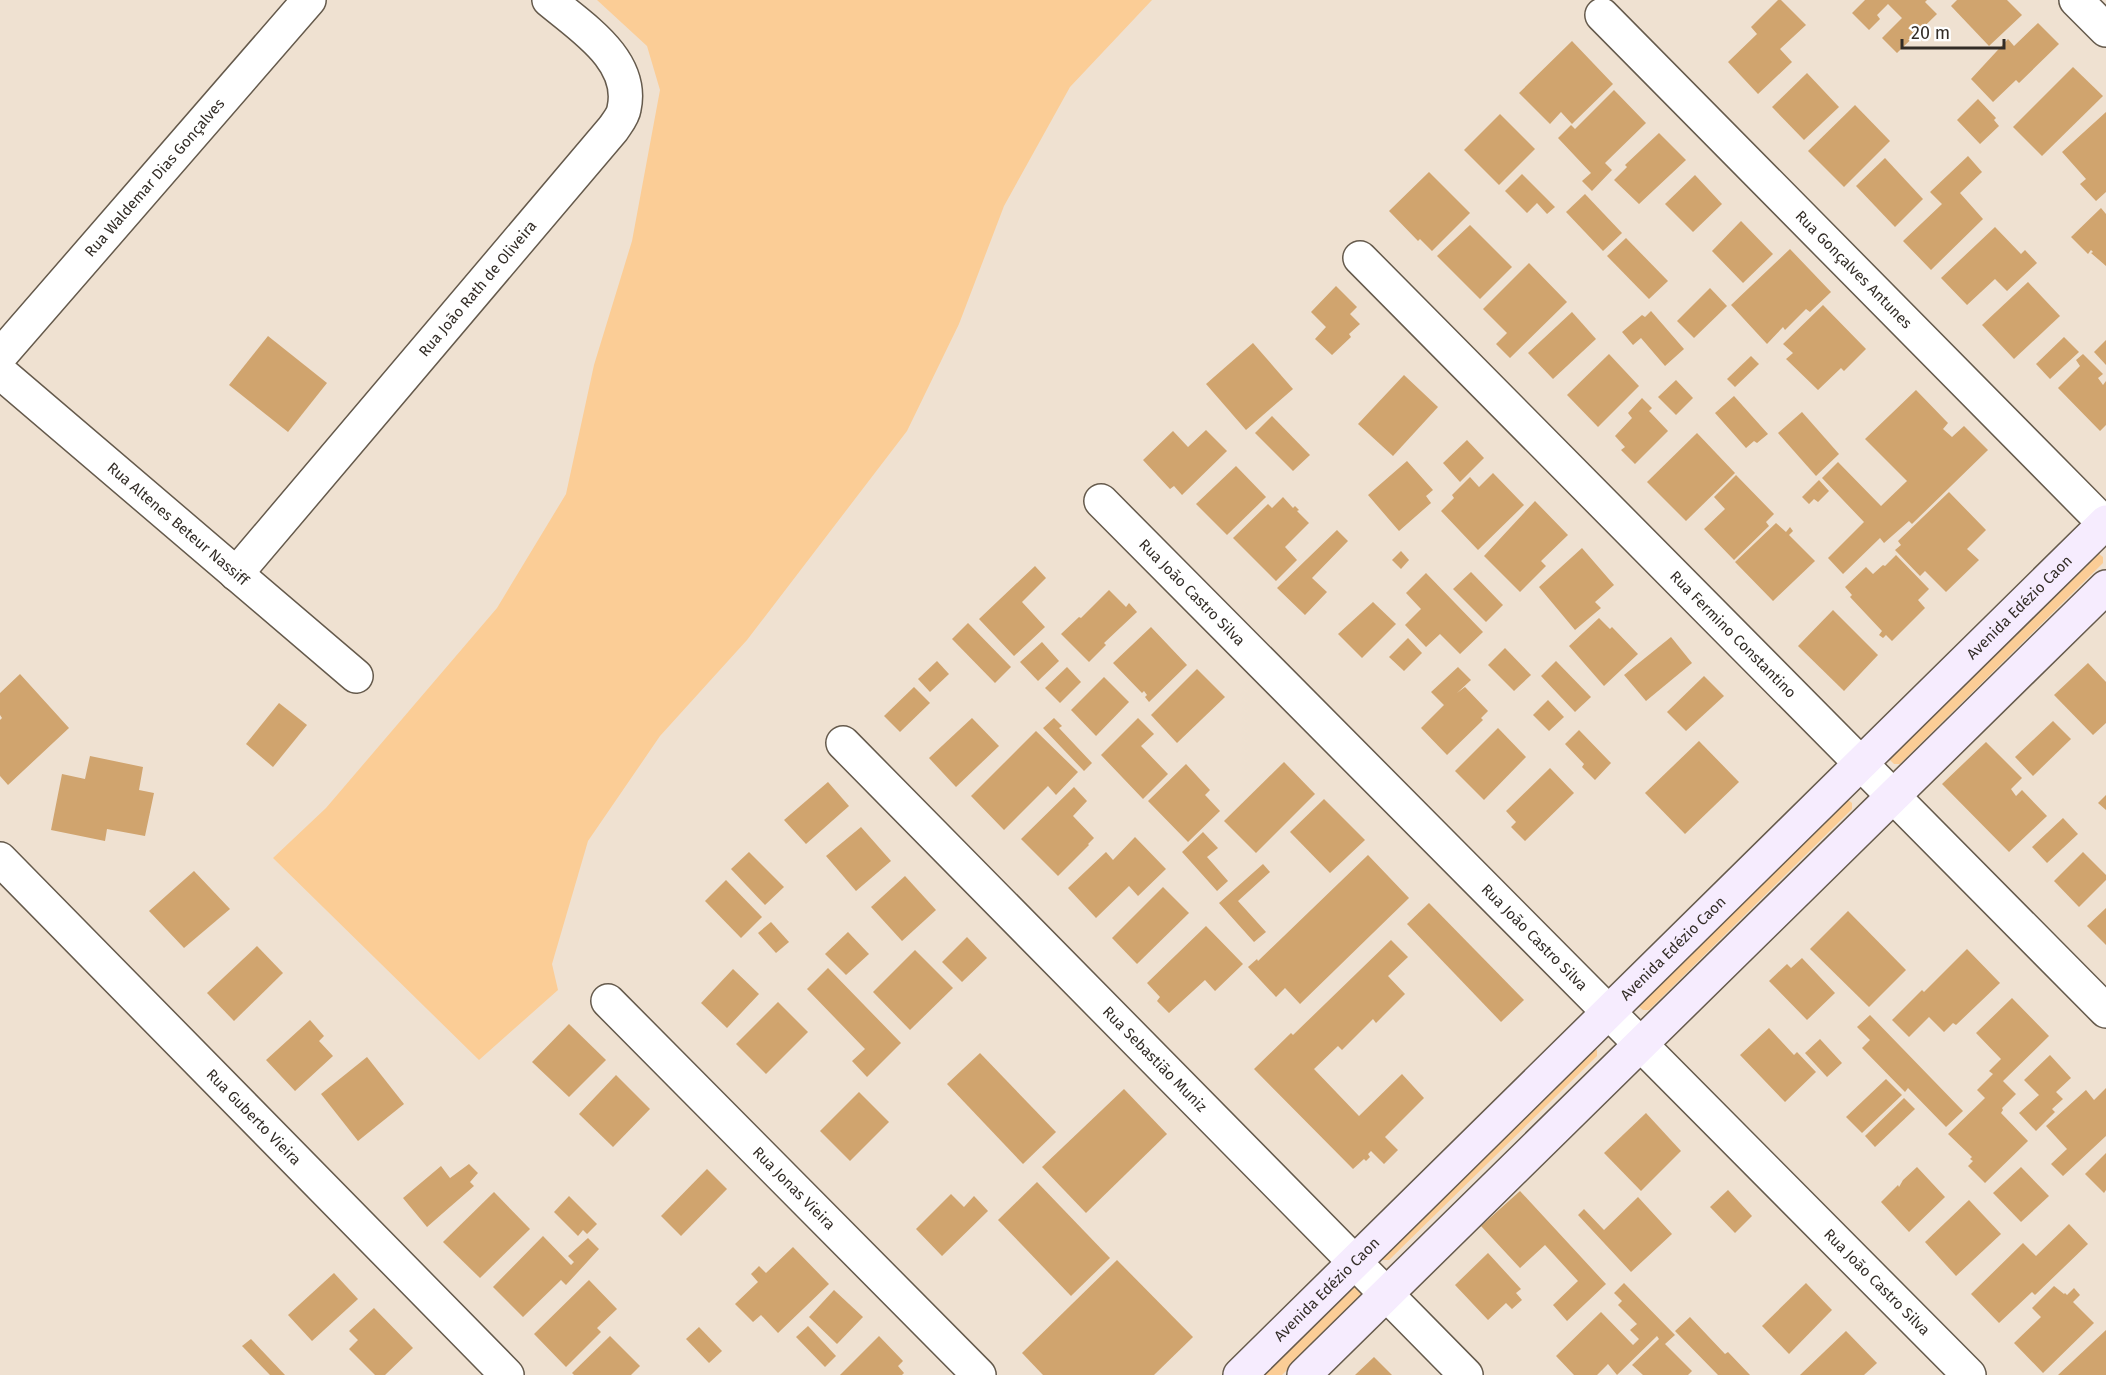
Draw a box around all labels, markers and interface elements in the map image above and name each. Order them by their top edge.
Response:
scale bar [1902,12,2004,50]
text: 20 m [1911,22,1950,44]
street label: Rua Waldemar Dias Gonçalves [81,95,228,261]
street label: Rua Gonçalves Antunes [1792,207,1916,332]
street label: Rua João Rath de Oliveira [415,217,540,360]
street label: Rua Altenes Beteur Nassiff [104,459,253,590]
street label: Rua João Castro Silva [1135,535,1249,650]
street label: Avenida Edézio Caon [1963,552,2076,663]
street label: Rua Fermino Constantino [1666,567,1800,702]
street label: Rua João Castro Silva [1478,880,1591,994]
street label: Avenida Edézio Caon [1617,893,1730,1004]
street label: Rua Sebastião Muniz [1099,1003,1211,1116]
street label: Rua Guberto Vieira [203,1065,305,1169]
street label: Rua Jonas Vieira [749,1143,839,1234]
street label: Rua João Castro Silva [1820,1225,1934,1339]
street label: Avenida Edézio Caon [1271,1234,1383,1345]

